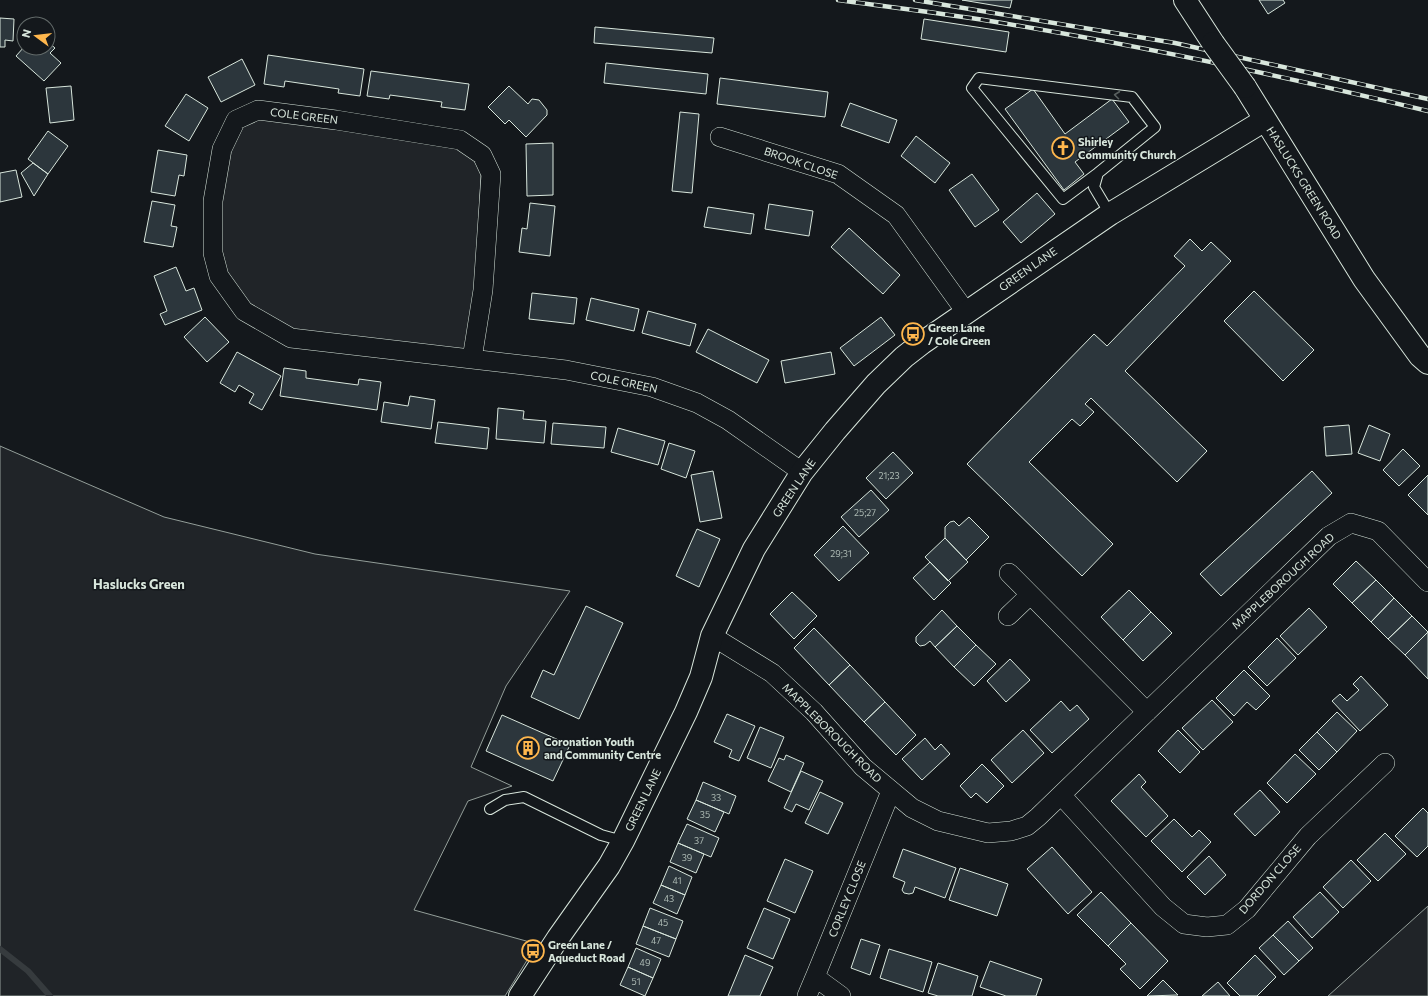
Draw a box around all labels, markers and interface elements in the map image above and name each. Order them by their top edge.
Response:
north arrow [16,16,56,56]
text: N [19,28,33,39]
one-way arrow [1114,91,1120,100]
street label: COLE GREEN [269,105,339,126]
street label: HASLUCKS GREEN ROAD [1264,124,1344,241]
church icon: Shirley Community Church [1050,135,1076,161]
place label: Shirley Community Church [1078,135,1176,161]
street label: BROOK CLOSE [762,144,840,181]
street label: GREEN LANE [996,244,1059,293]
bus stop icon: Green Lane / Cole Green [900,321,926,347]
place label: Green Lane / Cole Green [928,321,990,347]
street label: COLE GREEN [589,368,659,395]
street label: GREEN LANE [769,456,818,519]
house number: 21;23 [878,470,900,481]
house number: 25;27 [854,507,876,518]
street label: MAPPLEBOROUGH ROAD [1229,530,1336,631]
house number: 29;31 [830,548,852,559]
district label: Haslucks Green [93,576,185,592]
street label: MAPPLEBOROUGH ROAD [780,680,885,785]
building icon: Coronation Youth and Community Centre [515,735,541,761]
place label: Coronation Youth and Community Centre [544,735,661,761]
street label: GREEN LANE [622,767,663,833]
house number: 33 [711,792,721,803]
house number: 35 [700,809,710,820]
house number: 37 [694,835,704,846]
street label: DORDON CLOSE [1236,841,1303,916]
house number: 39 [682,852,692,863]
street label: CORLEY CLOSE [825,859,868,939]
house number: 41 [673,875,681,886]
house number: 43 [664,893,674,904]
house number: 45 [658,917,668,928]
house number: 47 [651,935,661,946]
bus stop icon: Green Lane / Aqueduct Road [520,938,546,964]
place label: Green Lane / Aqueduct Road [548,938,625,964]
house number: 49 [640,957,650,968]
house number: 51 [631,976,641,987]

